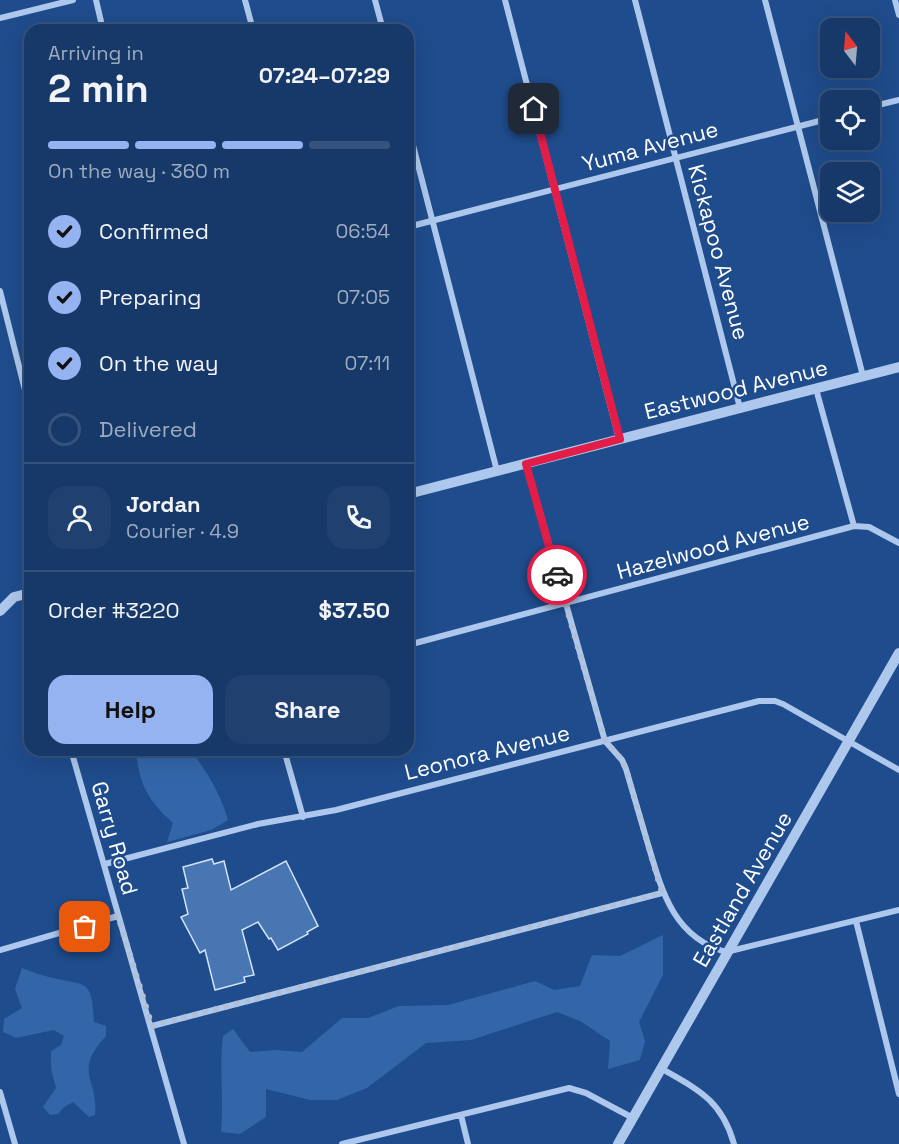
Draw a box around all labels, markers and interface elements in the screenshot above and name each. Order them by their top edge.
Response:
north arrow [820,18,880,78]
map controls [820,18,880,222]
text: Arriving in [48,40,144,66]
text: 07:24–07:29 [259,61,390,89]
text: 2 min [48,64,149,113]
pin [508,83,559,134]
button: locate [820,90,880,150]
icon: home [517,92,550,125]
street label: Yuma Avenue [579,114,721,178]
text: On the way · 360 m [48,158,230,184]
street label: Kickapoo Avenue [682,161,756,343]
button: layers [820,162,880,222]
icon: check [48,215,81,248]
text: Confirmed [99,217,209,245]
text: 06:54 [335,218,390,244]
icon: check [48,281,81,314]
text: Preparing [99,283,201,311]
text: 07:05 [336,284,390,310]
icon: check [48,347,81,380]
text: On the way [99,349,218,377]
text: 07:11 [344,350,390,376]
street label: Eastwood Avenue [641,353,831,425]
text: Delivered [99,415,197,443]
button: person [48,486,111,549]
button: phone [327,486,390,549]
text: Jordan [126,490,201,518]
street label: Hazelwood Avenue [614,507,812,585]
text: Courier · 4.9 [126,518,239,544]
courier [527,545,587,605]
icon: car [541,559,574,592]
text: Order #3220 [48,596,180,624]
text: $37.50 [319,596,390,624]
button: Help [48,675,213,744]
button: Share [225,675,390,744]
street label: Leonora Avenue [401,718,573,786]
street label: Garry Road [85,778,145,898]
street label: Eastland Avenue [686,806,798,972]
pin [59,901,110,952]
icon: bag [68,910,101,943]

